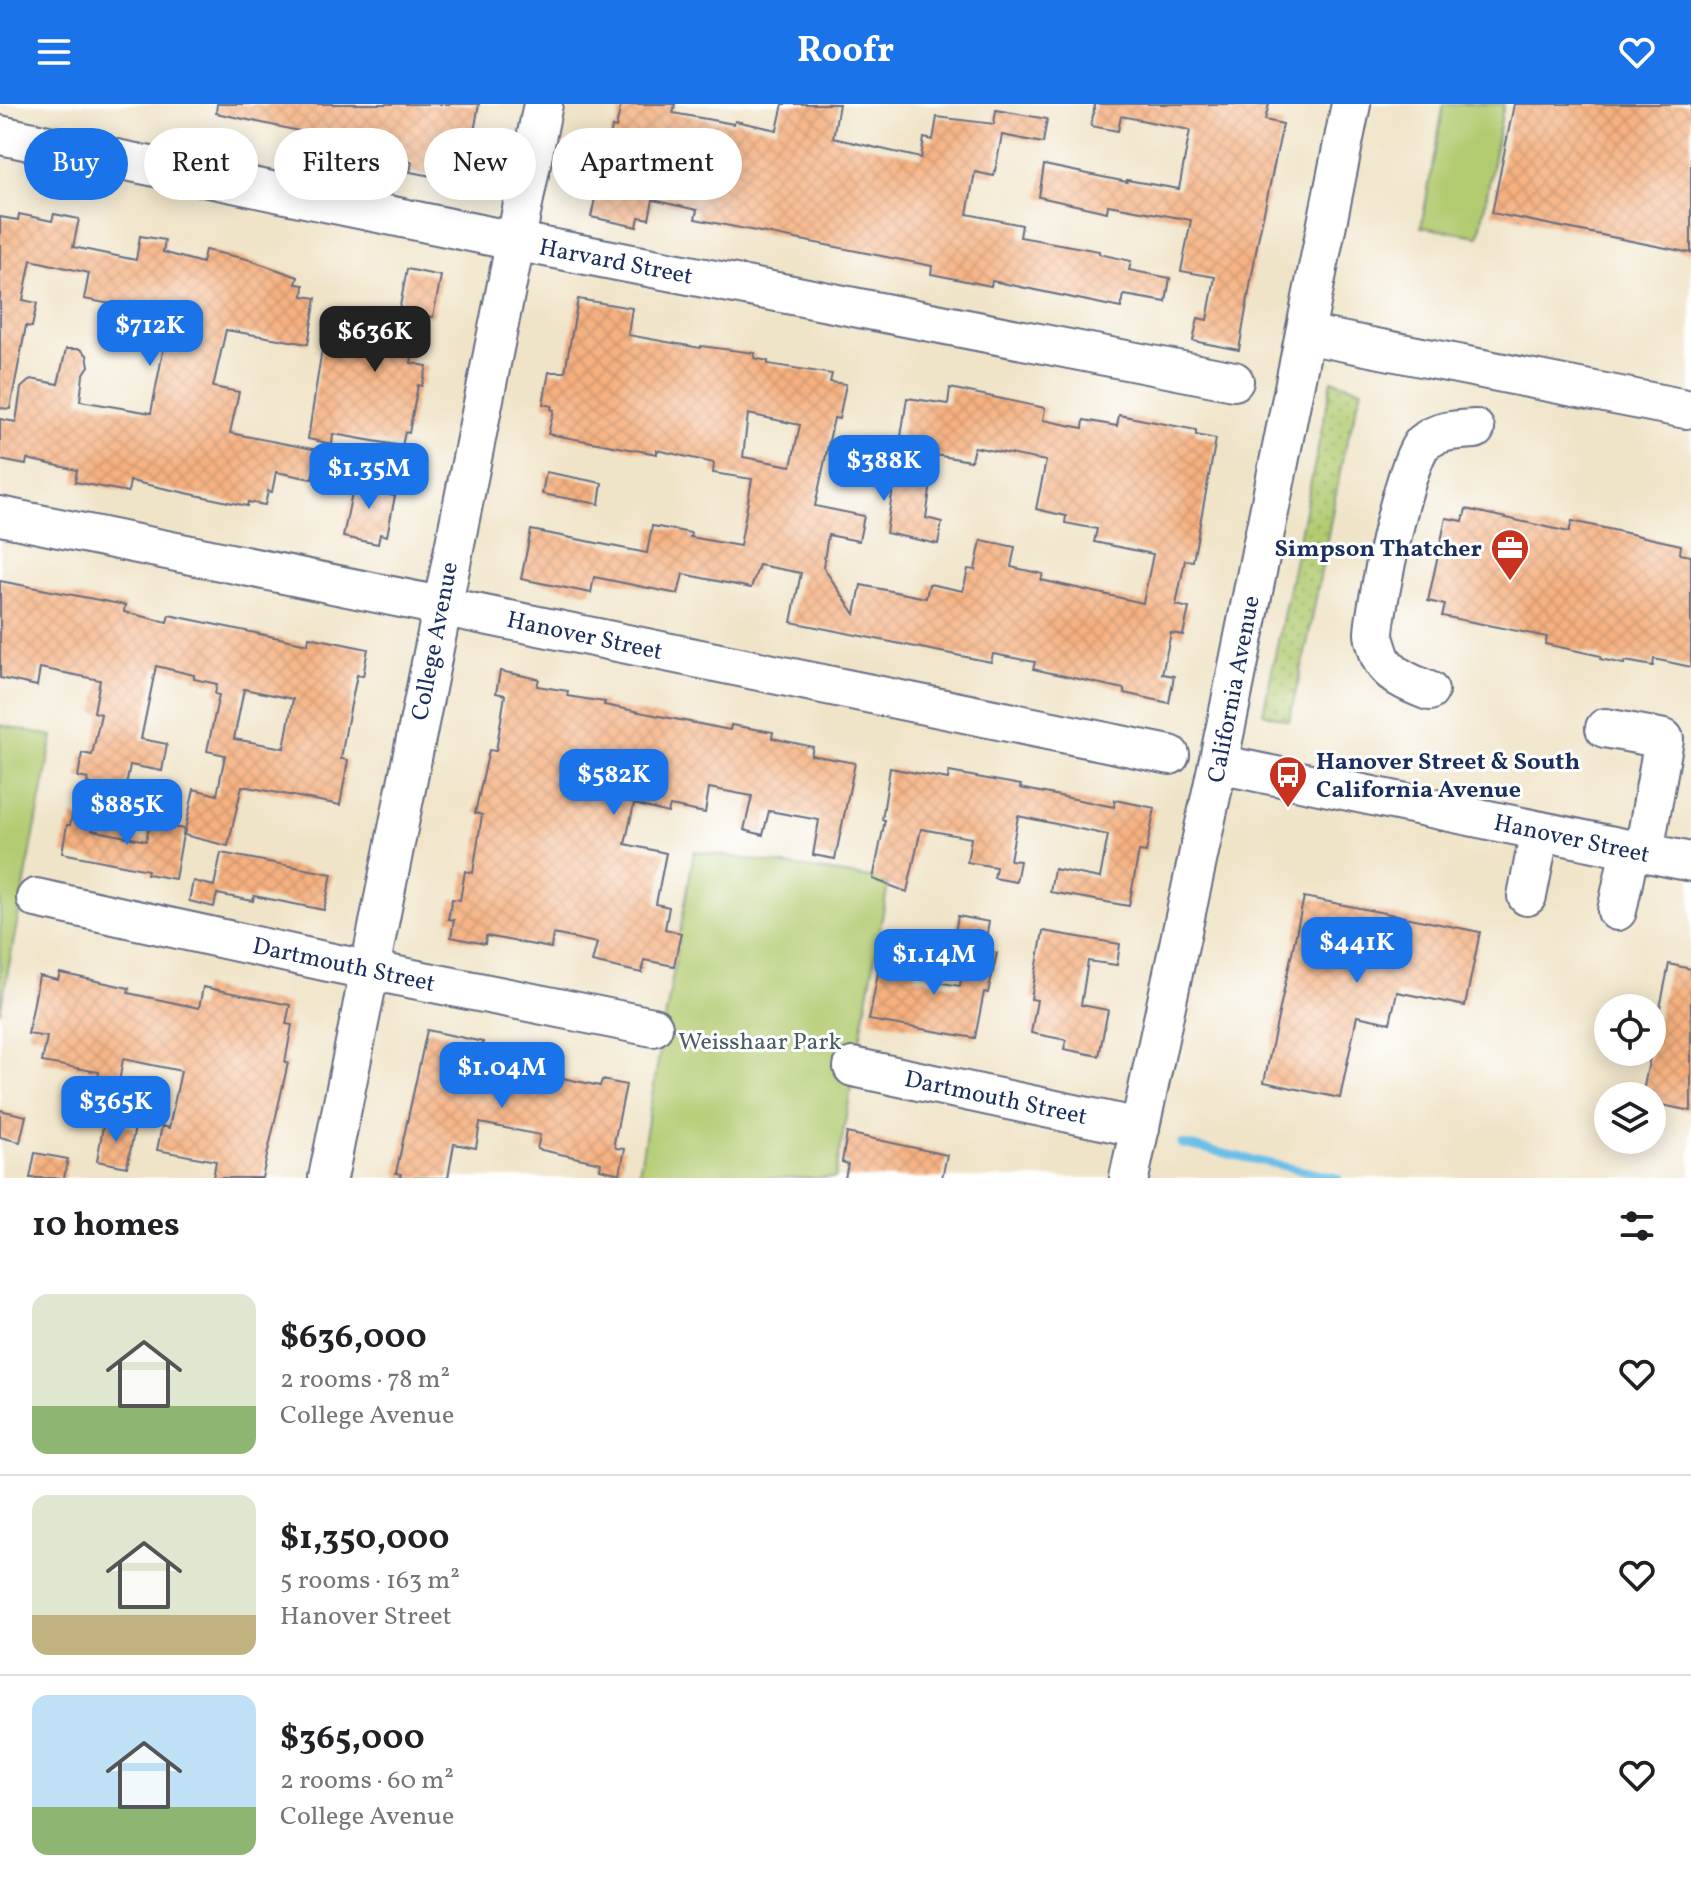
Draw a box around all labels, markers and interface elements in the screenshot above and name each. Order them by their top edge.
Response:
text: Roofr [797,27,894,77]
icon: menu [32,30,76,74]
icon: heart [1615,30,1659,74]
chip: Buy [24,128,128,200]
chip: Rent [144,128,258,200]
chip: Filters [274,128,408,200]
chip: New [424,128,536,200]
chip: Apartment [552,128,742,200]
street label: Harvard Street [536,231,695,295]
pin: $712K [94,300,206,368]
pin: $636K [319,306,431,374]
text: $712K [115,308,185,344]
text: $636K [338,314,412,350]
pin: $388K [828,435,940,503]
pin: $1.35M [304,443,434,511]
text: $388K [847,443,921,479]
text: $1.35M [328,451,410,487]
office icon: Simpson Thatcher [1489,527,1531,582]
place label: Simpson Thatcher [1274,533,1482,567]
street label: College Avenue [404,559,468,724]
street label: California Avenue [1200,593,1270,786]
street label: Hanover Street [504,604,666,670]
place label: Hanover Street & South California Avenue [1316,746,1580,808]
pin: $582K [558,749,670,817]
bus stop icon: Hanover Street & South California Avenue [1267,754,1309,809]
text: $582K [577,757,651,793]
pin: $885K [71,779,183,847]
text: $885K [90,787,164,823]
street label: Hanover Street [1491,807,1653,873]
pin: $441K [1301,917,1413,985]
text: $441K [1319,925,1395,961]
pin: $1.14M [869,929,999,997]
street label: Dartmouth Street [249,930,438,1002]
text: $1.14M [892,937,976,973]
map controls [1594,994,1666,1154]
button: locate [1594,994,1666,1066]
park label: Weisshaar Park [678,1026,842,1060]
pin: $1.04M [437,1042,567,1110]
text: $1.04M [458,1050,546,1086]
street label: Dartmouth Street [901,1063,1090,1135]
pin: $365K [60,1076,172,1144]
button: layers [1594,1082,1666,1154]
text: $365K [79,1084,153,1120]
text: 10 homes [32,1203,180,1250]
icon: filters [1615,1204,1659,1248]
text: $636,000 [280,1315,427,1362]
icon: home [96,1326,192,1422]
icon: heart [1615,1352,1659,1396]
text: 2 rooms · 78 m² [280,1362,450,1398]
text: College Avenue [280,1398,454,1434]
text: $1,350,000 [280,1516,449,1563]
icon: home [96,1527,192,1623]
icon: heart [1615,1553,1659,1597]
text: 5 rooms · 163 m² [280,1563,460,1599]
text: Hanover Street [280,1599,452,1635]
text: $365,000 [280,1716,425,1763]
icon: home [96,1727,192,1823]
icon: heart [1615,1753,1659,1797]
text: 2 rooms · 60 m² [280,1763,454,1799]
text: College Avenue [280,1799,454,1835]

